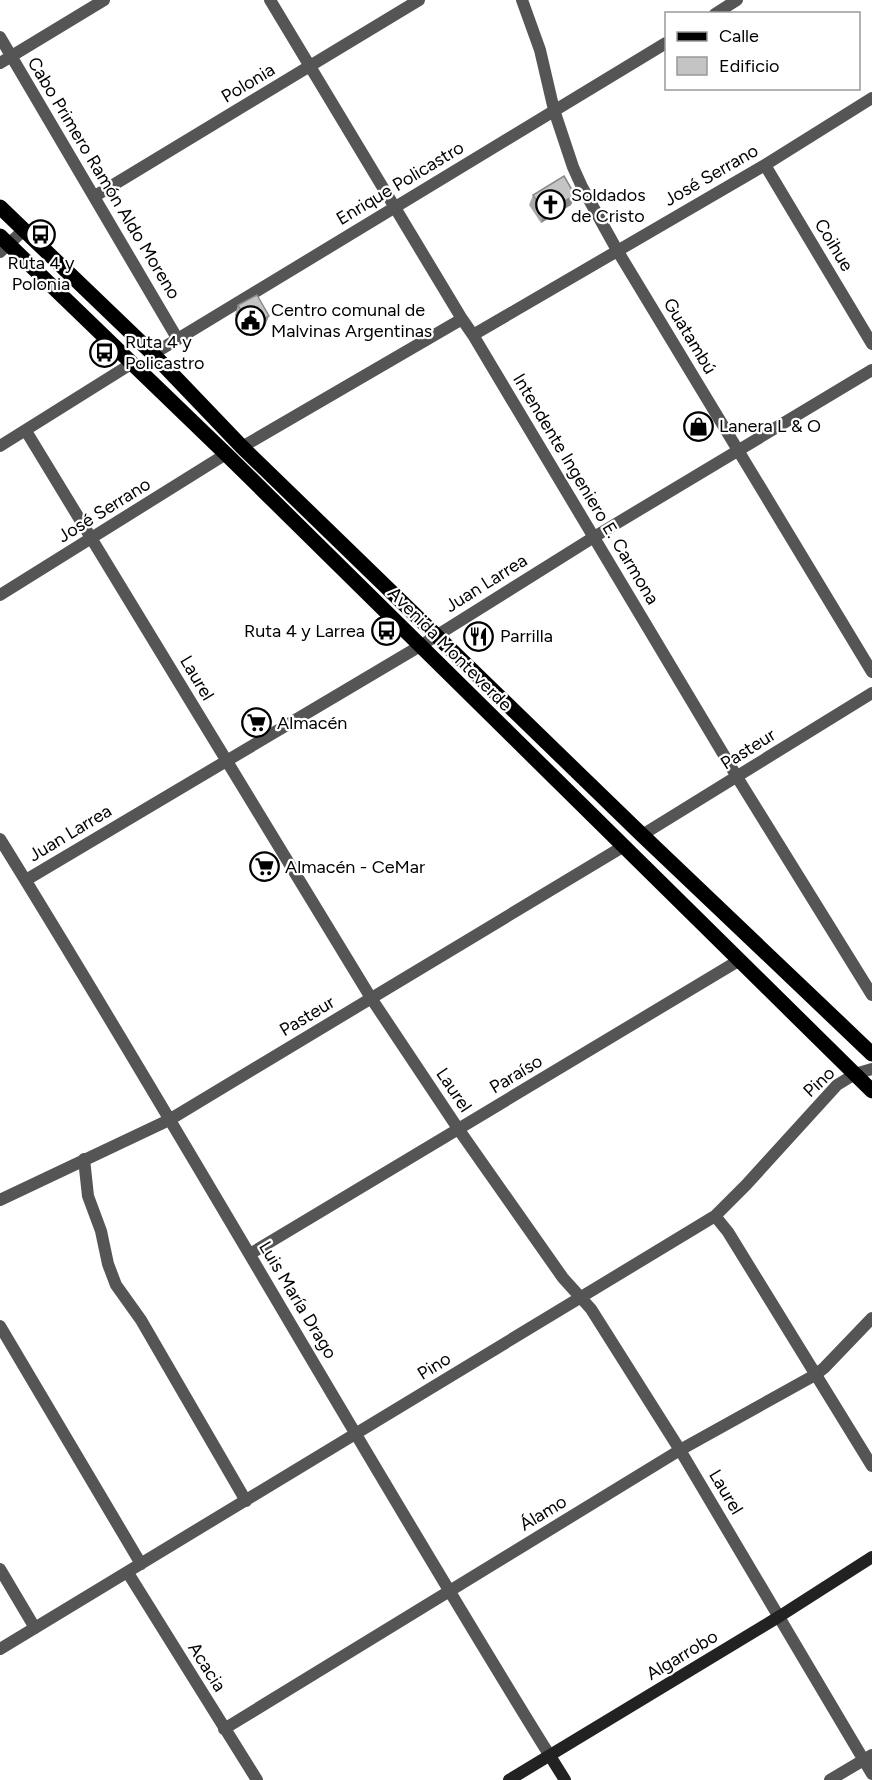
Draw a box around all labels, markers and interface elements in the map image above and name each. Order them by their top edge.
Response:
legend [665,12,860,90]
text: Calle [719,25,759,47]
street label: Cabo Primero Ramón Aldo Moreno [23,53,185,303]
text: Edificio [719,55,780,77]
street label: Polonia [217,59,279,107]
street label: Enrique Policastro [332,136,468,230]
street label: José Serrano [660,139,762,211]
place label: Soldados de Cristo [571,184,646,227]
church icon: Soldados de Cristo [534,189,566,221]
street label: Coihue [810,215,858,275]
bus stop icon: Ruta 4 y Polonia [25,218,57,250]
place label: Ruta 4 y Polonia [8,252,75,295]
street label: Guatambú [659,294,721,378]
place label: Centro comunal de Malvinas Argentinas [271,299,432,342]
public building icon: Centro comunal de Malvinas Argentinas [234,304,266,336]
place label: Ruta 4 y Policastro [125,331,204,374]
bus stop icon: Ruta 4 y Policastro [88,336,120,368]
street label: Intendente Ingeniero E. Carmona [508,370,664,608]
shop icon: Lanera L & O [682,410,714,442]
place label: Lanera L & O [719,415,821,437]
street label: José Serrano [54,473,154,547]
street label: Juan Larrea [441,549,531,617]
street label: Avenida Monteverde [383,582,517,716]
bus stop icon: Ruta 4 y Larrea [370,615,402,647]
place label: Ruta 4 y Larrea [244,620,365,642]
restaurant icon: Parrilla [463,620,495,652]
place label: Parrilla [500,625,553,647]
street label: Laurel [175,652,219,704]
supermarket icon: Almacén [240,707,272,739]
place label: Almacén [277,712,347,734]
street label: Pasteur [717,724,779,774]
street label: Juan Larrea [25,800,115,866]
supermarket icon: Almacén - CeMar [248,851,280,883]
place label: Almacén - CeMar [285,856,425,878]
street label: Pasteur [275,991,339,1041]
street label: Paraíso [486,1050,546,1098]
street label: Pino [799,1062,839,1102]
street label: Laurel [431,1064,477,1116]
street label: Luis María Drago [254,1237,342,1363]
street label: Pino [413,1347,455,1385]
street label: Laurel [704,1466,748,1518]
street label: Álamo [515,1490,571,1536]
street label: Algarrobo [642,1625,722,1685]
street label: Acacia [183,1638,231,1696]

